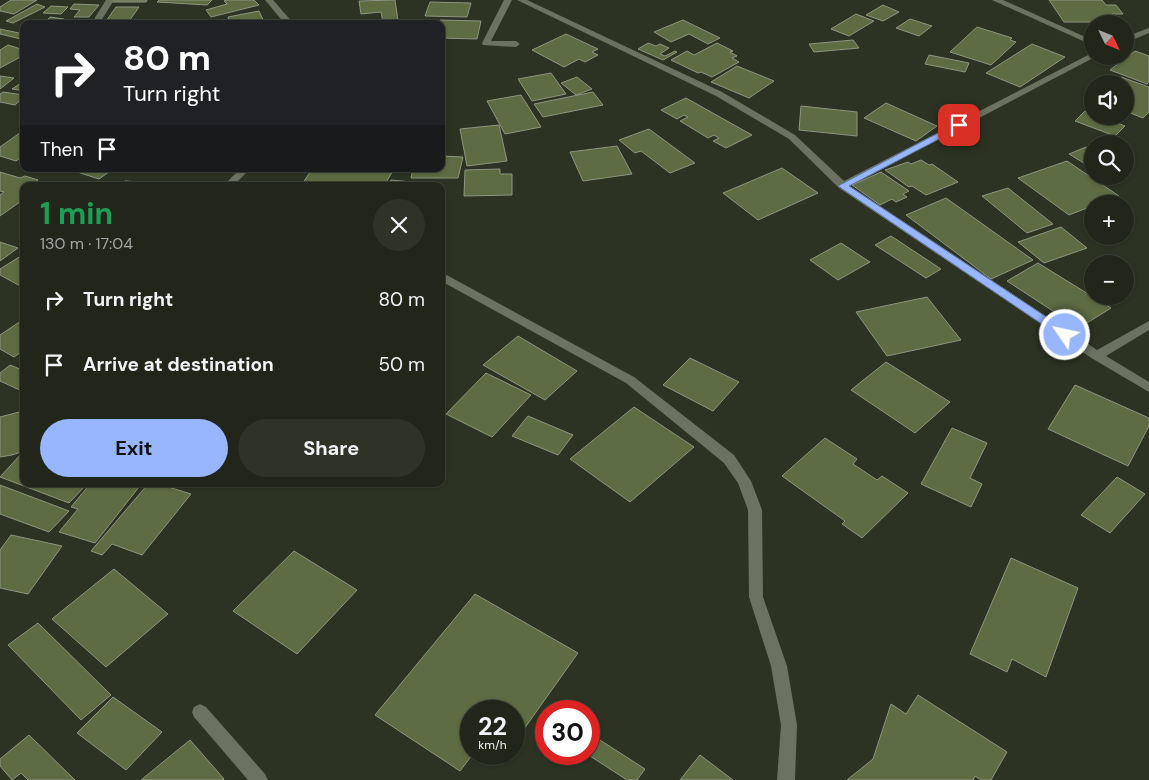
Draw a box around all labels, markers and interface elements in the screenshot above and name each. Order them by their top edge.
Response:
north arrow [1084,15,1134,65]
map controls [1084,15,1134,305]
text: 80 m [123,35,211,81]
icon: right [40,40,105,105]
button: sound [1084,75,1134,125]
text: Turn right [123,79,220,108]
pin [938,104,980,146]
icon: arrive [945,111,973,139]
icon: arrive [93,135,121,163]
button: search [1084,135,1134,185]
text: Then [40,137,83,162]
text: 1 min [40,194,113,233]
button: + [1084,195,1134,245]
button: close [373,199,425,251]
text: 130 m · 17:04 [40,233,133,254]
button: − [1084,255,1134,305]
icon: right [40,286,68,314]
text: Turn right [83,287,173,312]
text: 80 m [378,287,425,312]
position arrow [1038,308,1090,360]
icon: arrive [40,351,68,379]
text: Arrive at destination [83,352,274,377]
text: 50 m [378,352,425,377]
button: Exit [40,419,228,477]
button: Share [238,419,425,477]
speed limit sign: 30 [535,700,600,765]
text: 22 [478,710,507,743]
text: km/h [478,737,507,753]

